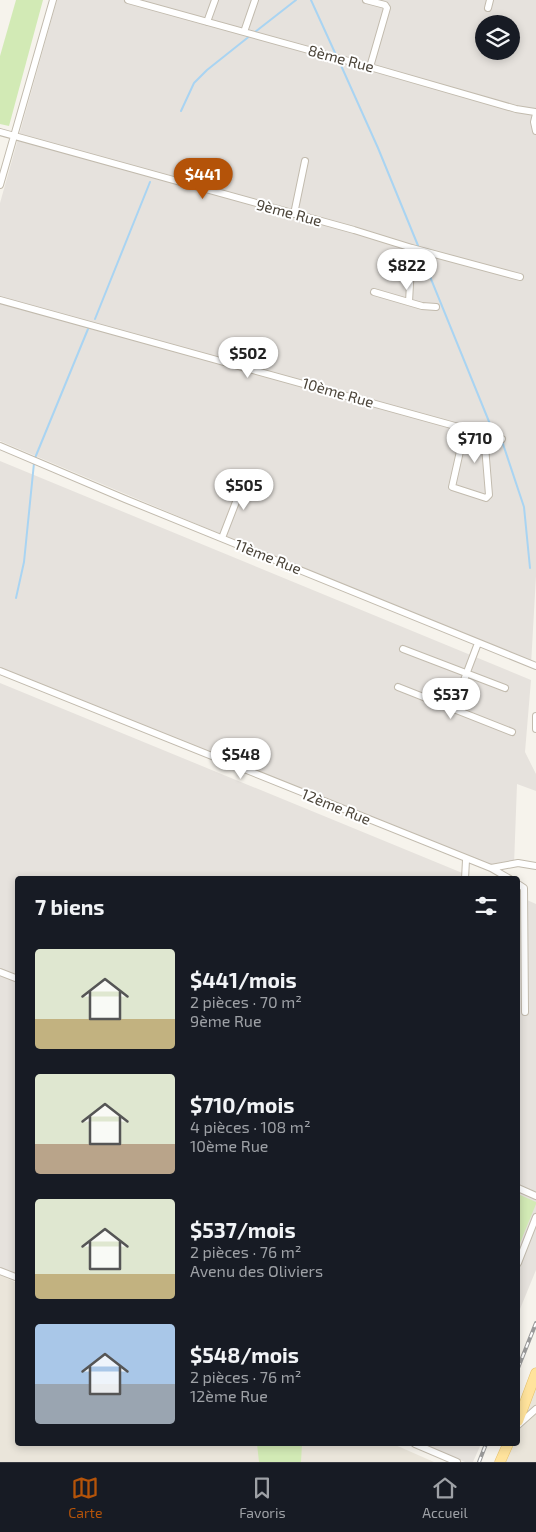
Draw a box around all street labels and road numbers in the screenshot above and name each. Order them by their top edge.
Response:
street label: 8ème Rue [306,41,376,75]
street label: 9ème Rue [255,195,324,229]
street label: 10ème Rue [300,373,376,411]
street label: 11ème Rue [232,535,304,578]
street label: 12ème Rue [299,784,374,828]

